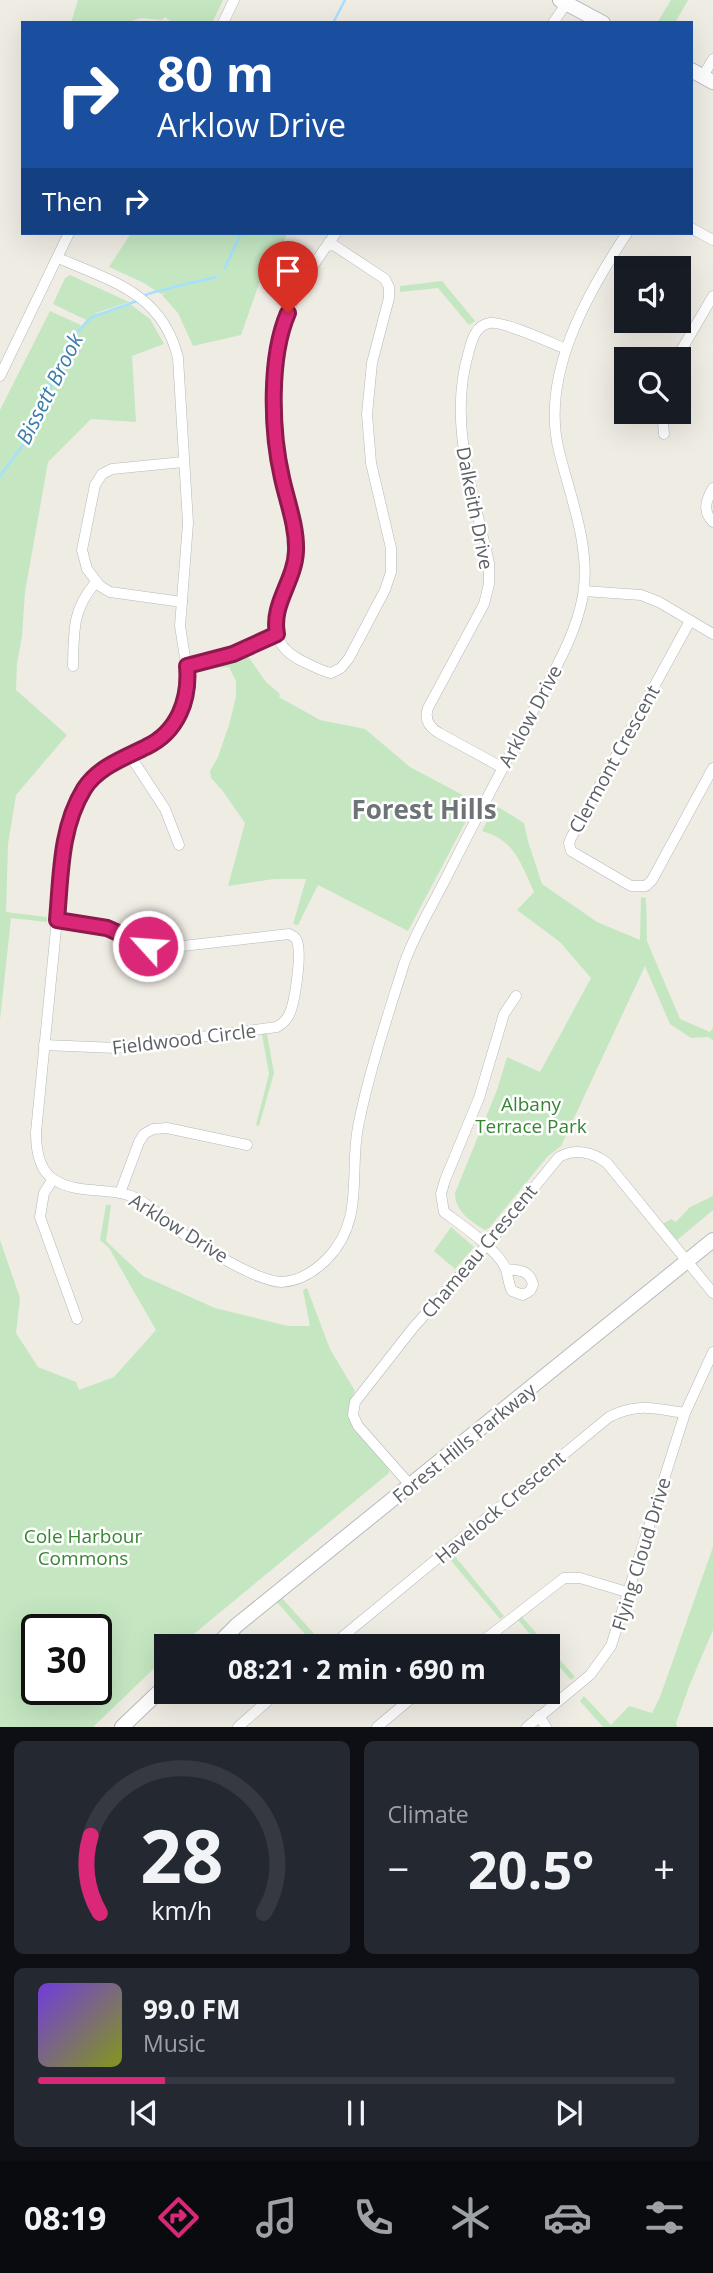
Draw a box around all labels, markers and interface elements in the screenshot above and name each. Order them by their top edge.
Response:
text: 80 m [157,40,274,106]
icon: right [42,49,133,140]
text: Arklow Drive [157,103,346,146]
icon: right [117,182,155,220]
text: Then [42,183,103,219]
pin [258,241,318,313]
icon: arrive [269,252,307,290]
map controls [614,256,691,424]
button: sound [614,256,691,333]
water label: Bissett Brook [9,328,89,449]
button: search [614,347,691,424]
street label: Dalkeith Drive [450,444,500,572]
street label: Arklow Drive [492,660,568,772]
street label: Clermont Crescent [563,680,666,838]
district label: Forest Hills [351,791,497,827]
position arrow [111,909,185,983]
street label: Fieldwood Circle [110,1017,258,1061]
park label: Albany Terrace Park [475,1091,587,1139]
street label: Chameau Crescent [415,1178,543,1323]
street label: Arklow Drive [125,1187,233,1269]
street label: Forest Hills Parkway [387,1377,541,1509]
street label: Havelock Crescent [429,1445,571,1569]
street label: Flying Cloud Drive [605,1474,677,1634]
park label: Cole Harbour Commons [24,1523,143,1571]
speed limit sign: 30 [21,1614,112,1705]
text: 08:21 · 2 min · 690 m [228,1651,486,1687]
text: Climate [388,1798,469,1830]
text: 28 [140,1806,223,1905]
text: 20.5° [468,1833,594,1904]
text: − [388,1842,409,1894]
text: + [653,1842,675,1894]
text: km/h [151,1893,212,1927]
text: 99.0 FM [143,1991,241,2027]
text: Music [143,2027,206,2059]
icon: previous [125,2094,163,2132]
icon: pause [337,2094,375,2132]
icon: next [550,2094,588,2132]
icon: directions [154,2193,203,2242]
icon: music [252,2193,301,2242]
icon: phone [349,2193,398,2242]
icon: climate [446,2193,495,2242]
icon: car [543,2193,592,2242]
icon: filters [640,2193,689,2242]
text: 08:19 [24,2196,106,2239]

